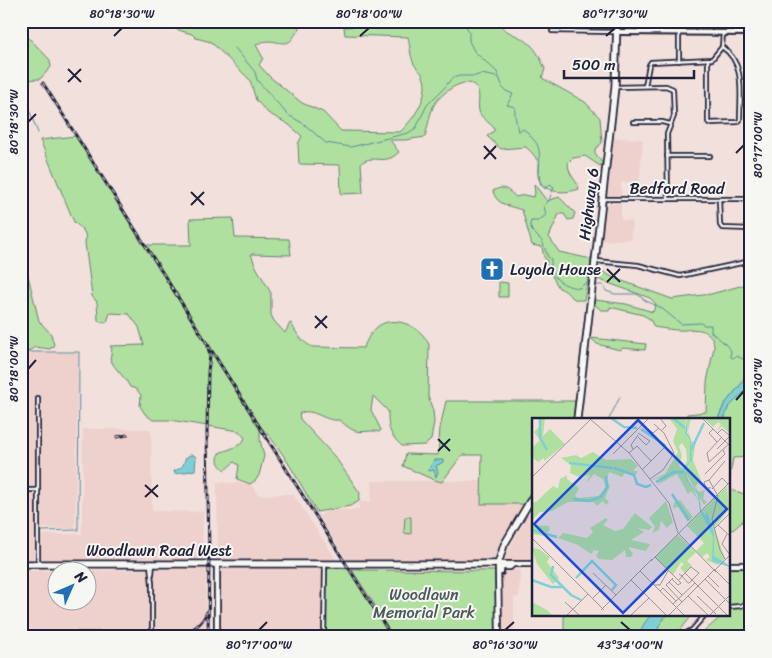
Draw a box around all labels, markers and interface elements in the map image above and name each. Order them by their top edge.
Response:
text: 80°18'30"W [89,3,155,25]
text: 80°18'00"W [336,3,403,25]
text: 80°17'30"W [583,3,648,25]
scale bar [564,48,694,80]
text: 500 m [572,52,616,78]
text: 80°18'30"W [3,89,25,155]
text: 80°17'00"W [747,111,769,178]
street label: Highway 6 [570,166,607,242]
street label: Bedford Road [629,174,726,203]
place label: Loyola House [510,255,601,284]
church icon: Loyola House [479,256,505,282]
text: 80°18'00"W [3,335,25,402]
text: 80°16'30"W [747,358,769,423]
inset map [532,418,730,616]
street label: Woodlawn Road West [86,536,232,565]
north arrow [48,560,98,610]
text: N [68,564,93,590]
park label: Woodlawn Memorial Park [373,580,476,627]
text: 80°17'00"W [226,634,293,656]
text: 80°16'30"W [473,634,538,656]
text: 43°34'00"N [597,634,664,656]

